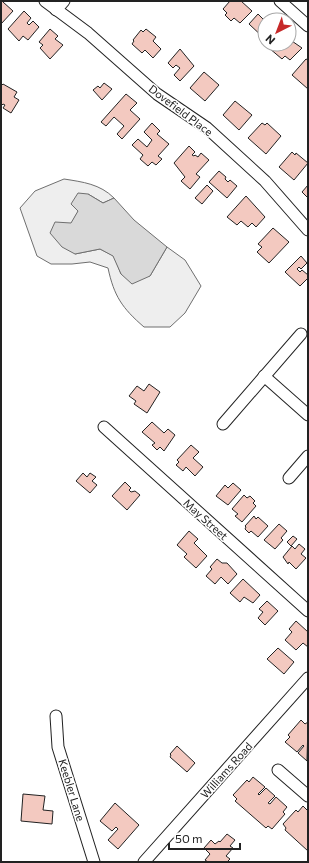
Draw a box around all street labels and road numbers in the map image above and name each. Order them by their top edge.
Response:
street label: Dovefield Place [147,82,216,138]
street label: May Street [181,496,231,543]
street label: Williams Road [198,739,254,801]
street label: Keebler Lane [56,757,88,823]

